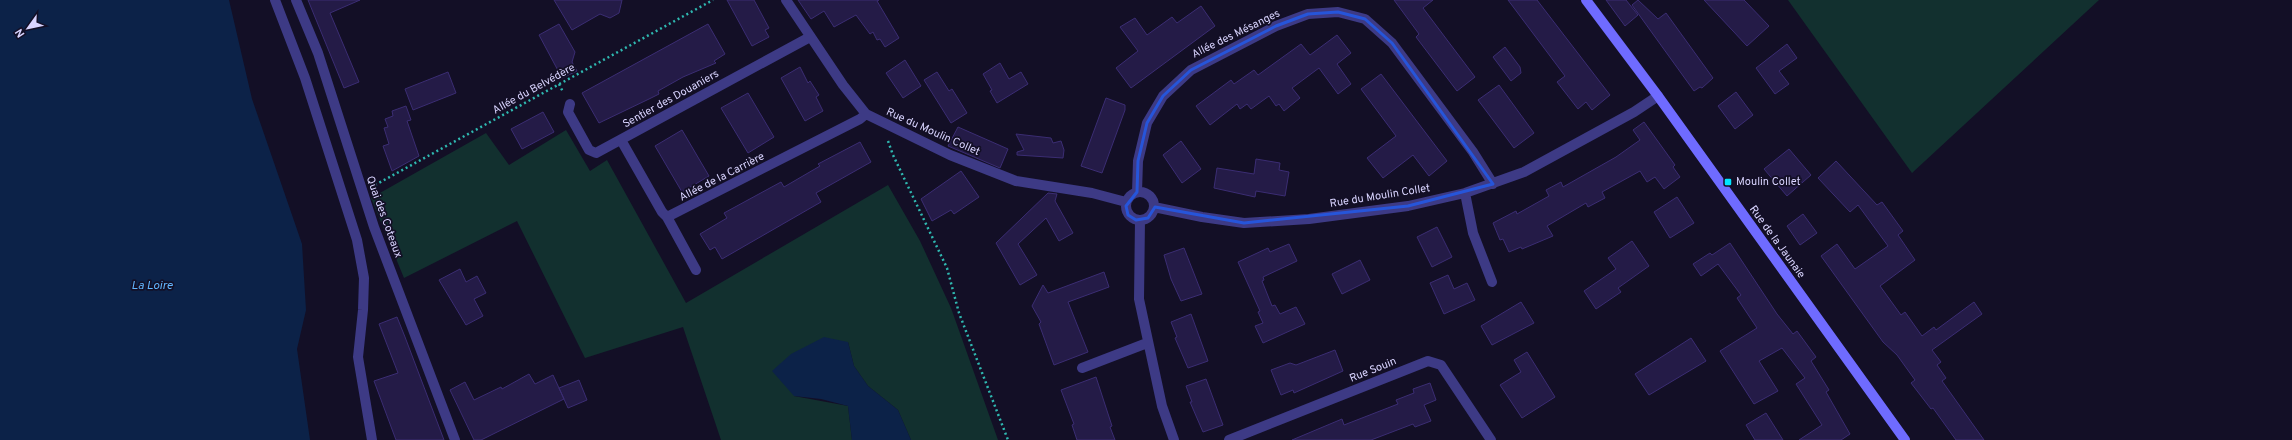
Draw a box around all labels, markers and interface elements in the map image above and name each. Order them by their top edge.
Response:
street label: Allée des Mésanges [1190,7,1282,61]
north arrow [8,8,48,48]
text: N [12,26,28,40]
street label: Allée du Belvédère [490,60,578,117]
street label: Sentier des Douaniers [620,67,722,131]
street label: Rue du Moulin Collet [884,105,982,159]
street label: Allée de la Carrière [677,149,767,205]
street label: Quai des Coteaux [363,174,405,260]
place label: Moulin Collet [1736,175,1801,189]
marker: Moulin Collet [1723,177,1733,187]
street label: Rue du Moulin Collet [1329,181,1431,211]
street label: Rue de la Jaunaie [1746,203,1808,281]
water label: La Loire [131,278,174,294]
street label: Rue Souin [1347,354,1399,386]

